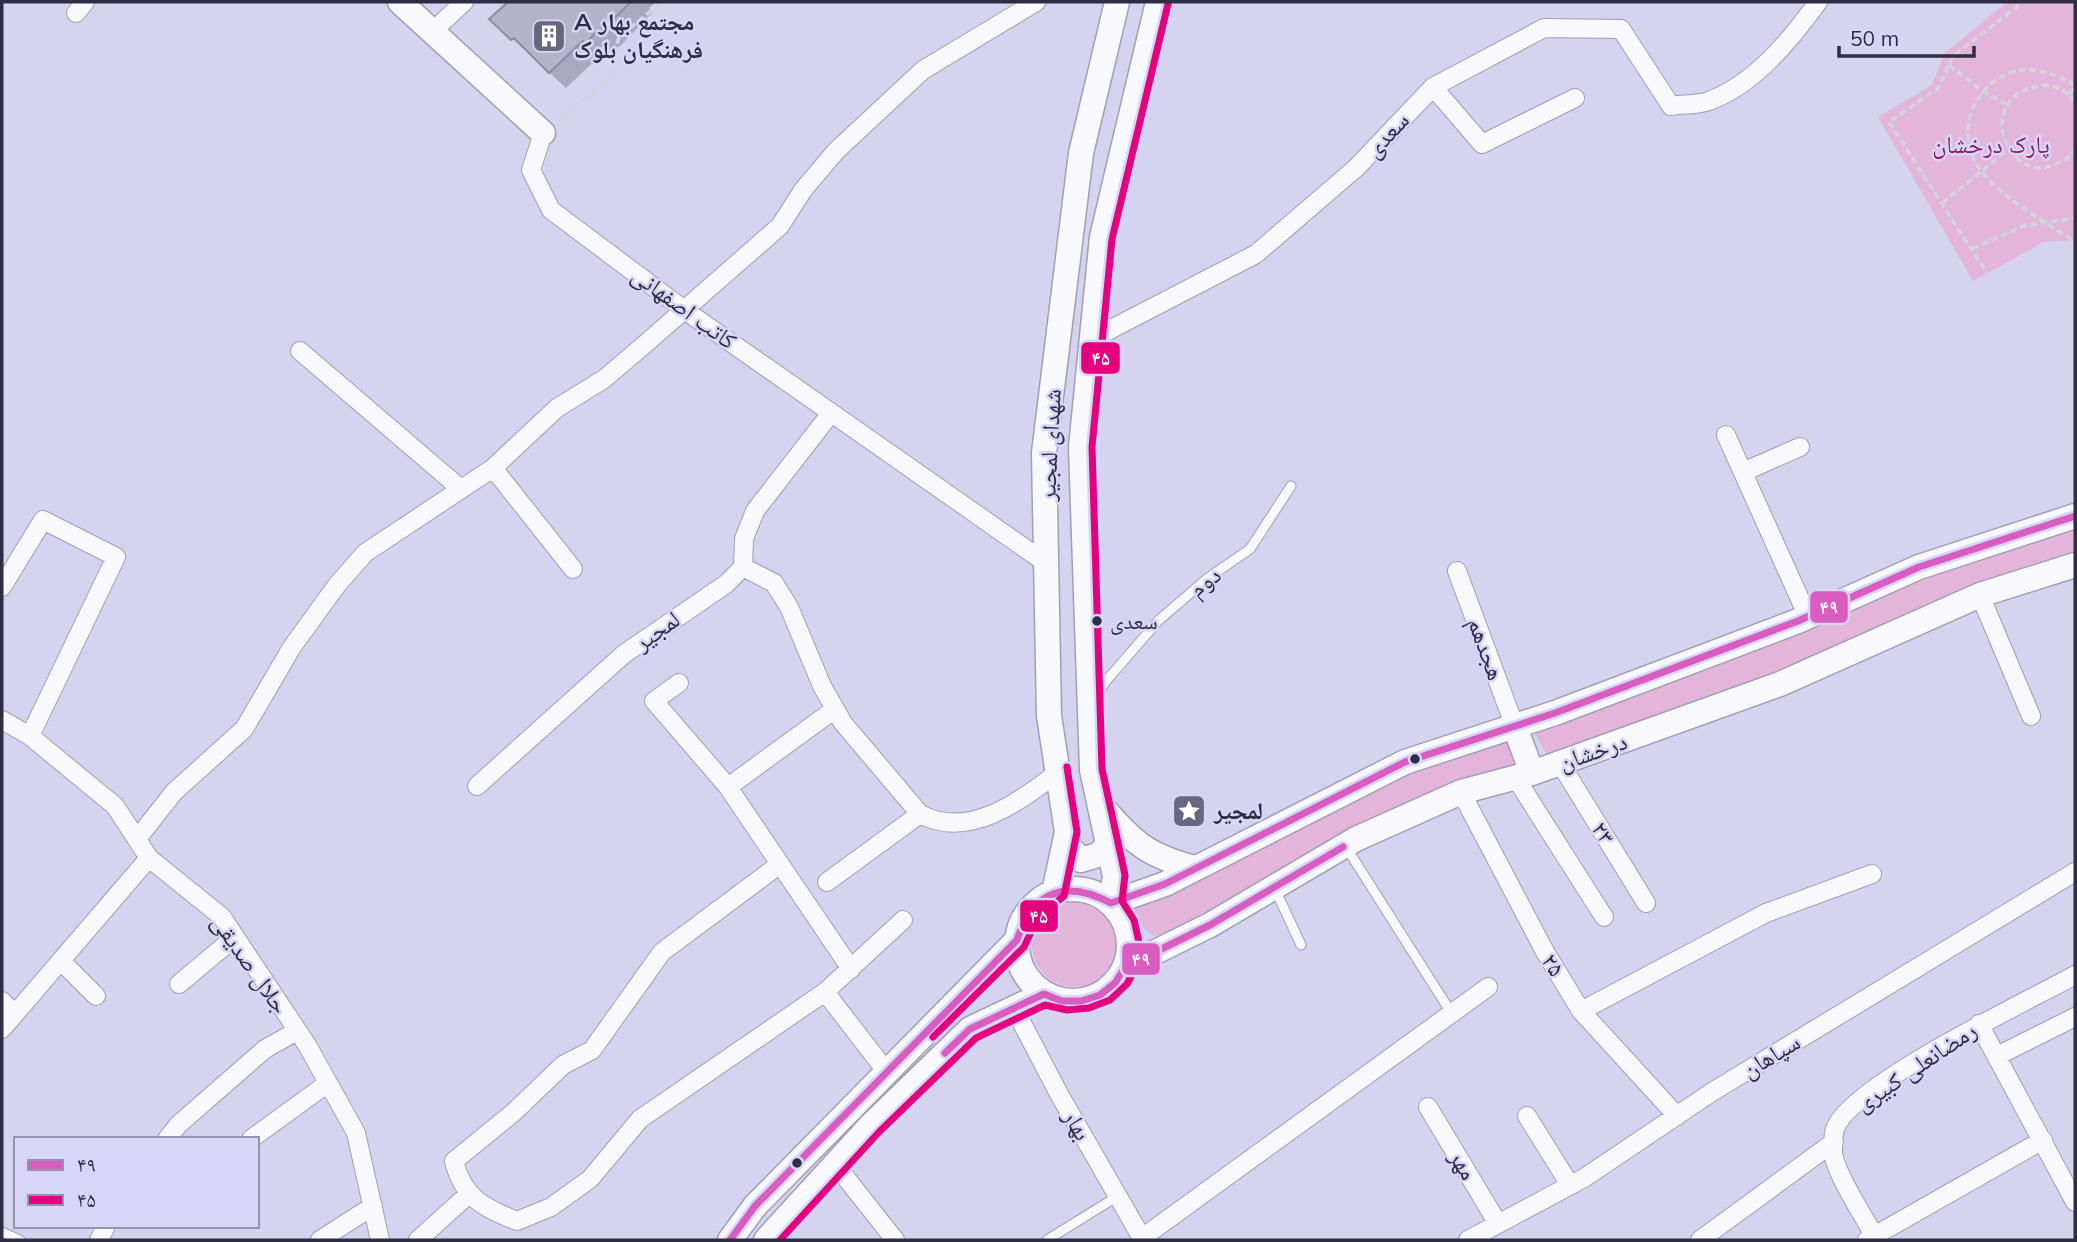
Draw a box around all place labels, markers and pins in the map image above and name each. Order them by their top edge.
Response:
place label: A مجتمع بهار فرهنگیان بلوک [574,6,703,64]
building icon: A مجتمع بهار فرهنگیان بلوک [530,17,568,55]
place label: سعدی [1110,607,1158,635]
marker: سعدی [1090,614,1104,628]
unlabelled marker [1408,752,1422,766]
place icon: لمجیر [1170,792,1208,830]
place label: لمجیر [1213,795,1263,825]
unlabelled marker [790,1156,804,1170]

